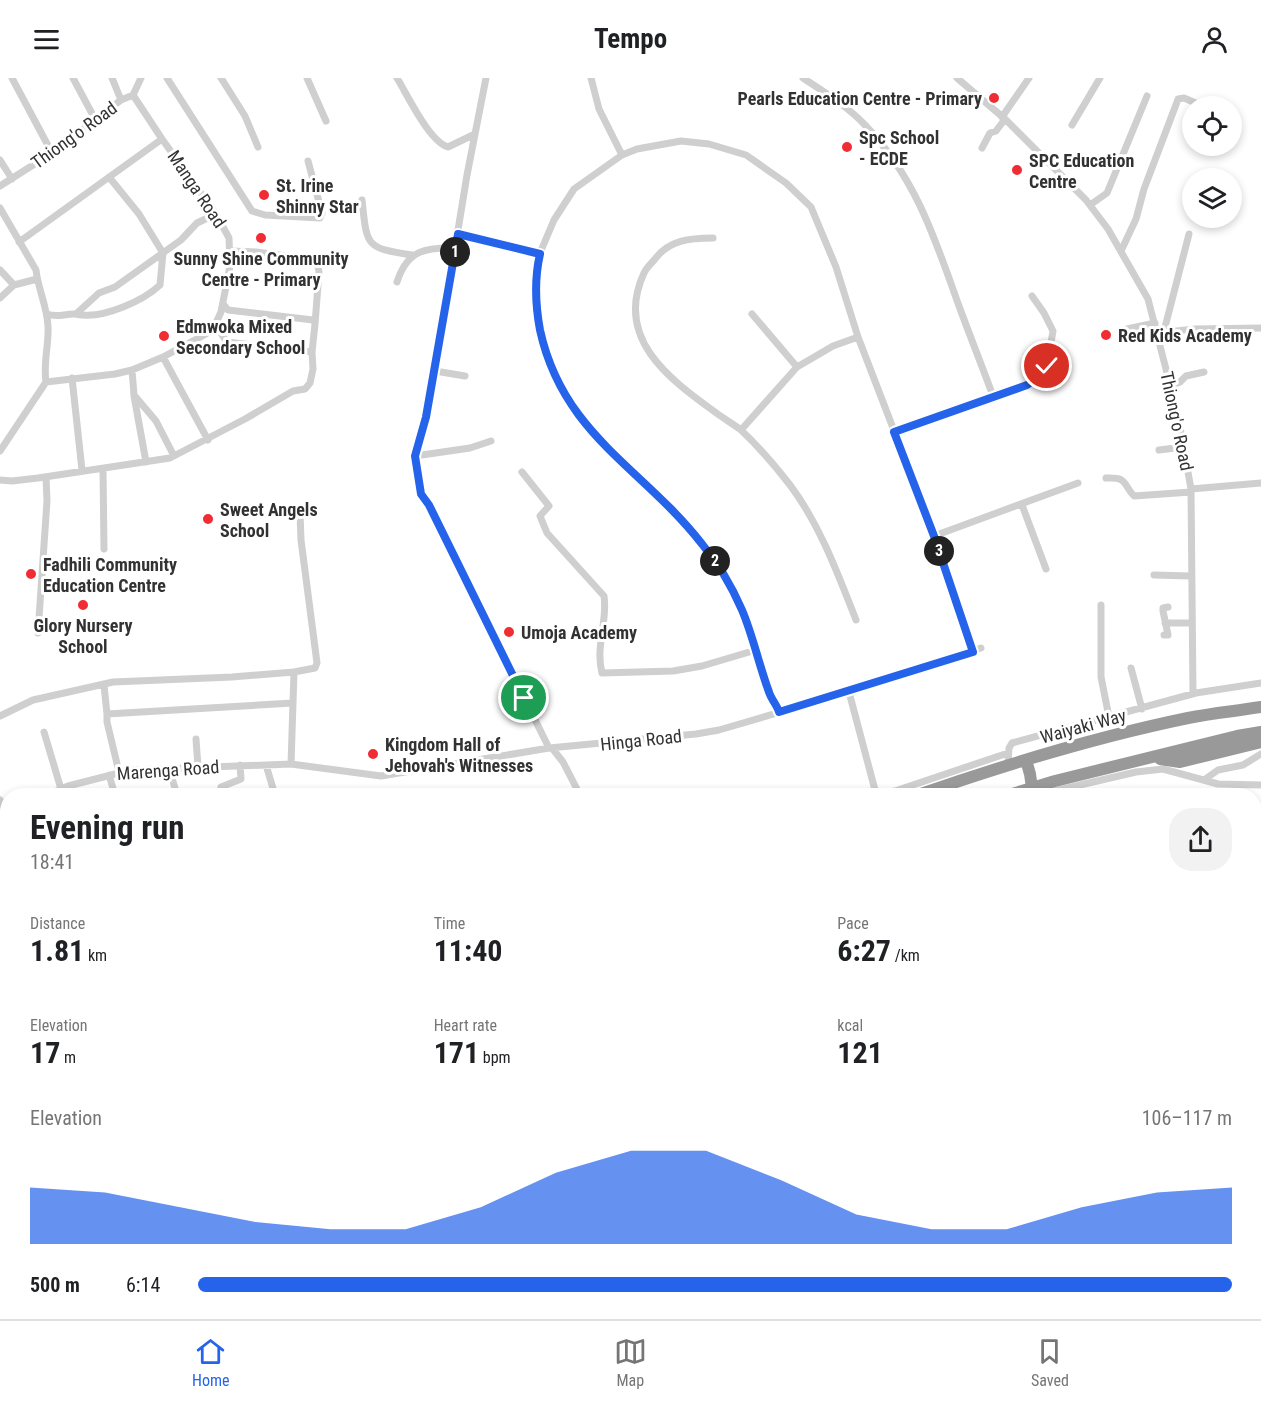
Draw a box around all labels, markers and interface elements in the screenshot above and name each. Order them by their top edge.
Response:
icon: menu [30,23,63,56]
text: Tempo [594,23,667,55]
icon: person [1198,23,1231,56]
place label: Pearls Education Centre - Primary [738,88,982,109]
marker: Pearls Education Centre - Primary [987,91,1001,105]
map controls [1182,96,1242,228]
button: locate [1182,96,1242,156]
street label: Thiong'o Road [27,97,121,173]
place label: Spc School - ECDE [859,127,939,169]
marker: Spc School - ECDE [840,140,854,154]
street label: Manga Road [163,146,231,232]
place label: SPC Education Centre [1029,150,1134,192]
marker: SPC Education Centre [1010,163,1024,177]
button: layers [1182,168,1242,228]
place label: St. Irine Shinny Star [276,175,359,217]
marker: St. Irine Shinny Star [257,188,271,202]
marker: Sunny Shine Community Centre - Primary [254,231,268,245]
pin: 1 [440,237,470,267]
text: 1 [451,242,459,261]
place label: Sunny Shine Community Centre - Primary [174,248,348,290]
place label: Edmwoka Mixed Secondary School [176,316,305,358]
place label: Red Kids Academy [1118,325,1252,346]
marker: Red Kids Academy [1099,328,1113,342]
marker: Edmwoka Mixed Secondary School [157,329,171,343]
pin [1021,340,1072,391]
icon: check [1030,349,1063,382]
street label: Thiong'o Road [1156,370,1198,472]
place label: Sweet Angels School [220,499,318,541]
marker: Sweet Angels School [201,512,215,526]
pin: 3 [924,536,954,566]
text: 3 [935,541,943,560]
pin: 2 [700,546,730,576]
text: 2 [711,551,719,570]
place label: Fadhili Community Education Centre [43,554,177,596]
marker: Fadhili Community Education Centre [24,567,38,581]
marker: Glory Nursery School [76,598,90,612]
place label: Glory Nursery School [33,615,133,657]
place label: Umoja Academy [521,622,637,643]
marker: Umoja Academy [502,625,516,639]
pin [498,672,549,723]
icon: arrive [507,681,540,714]
street label: Waiyaki Way [1038,704,1129,748]
street label: Hinga Road [599,725,683,755]
place label: Kingdom Hall of Jehovah's Witnesses [385,734,533,776]
marker: Kingdom Hall of Jehovah's Witnesses [366,747,380,761]
street label: Marenga Road [116,756,220,784]
text: Evening run [30,808,185,847]
button: share [1169,808,1232,871]
text: 18:41 [30,850,74,874]
text: Distance [30,914,85,933]
text: Time [434,914,465,933]
text: Pace [837,914,869,933]
text: 1.81 [30,933,84,968]
text: 11:40 [434,933,503,968]
text: 6:27 [837,933,891,968]
text: km [84,946,107,965]
text: /km [891,946,920,965]
text: Elevation [30,1016,88,1035]
text: Heart rate [434,1016,497,1035]
text: kcal [837,1016,863,1035]
text: 17 [30,1035,60,1070]
text: 171 [434,1035,479,1070]
text: 121 [837,1035,883,1070]
text: m [60,1048,76,1067]
text: bpm [479,1048,511,1067]
text: Elevation [30,1106,102,1130]
text: 106–117 m [1142,1106,1232,1130]
text: 500 m [30,1273,80,1297]
text: 6:14 [126,1273,160,1297]
tab: Home [192,1335,230,1390]
tab: Map [614,1335,647,1390]
tab: Saved [1031,1335,1069,1390]

